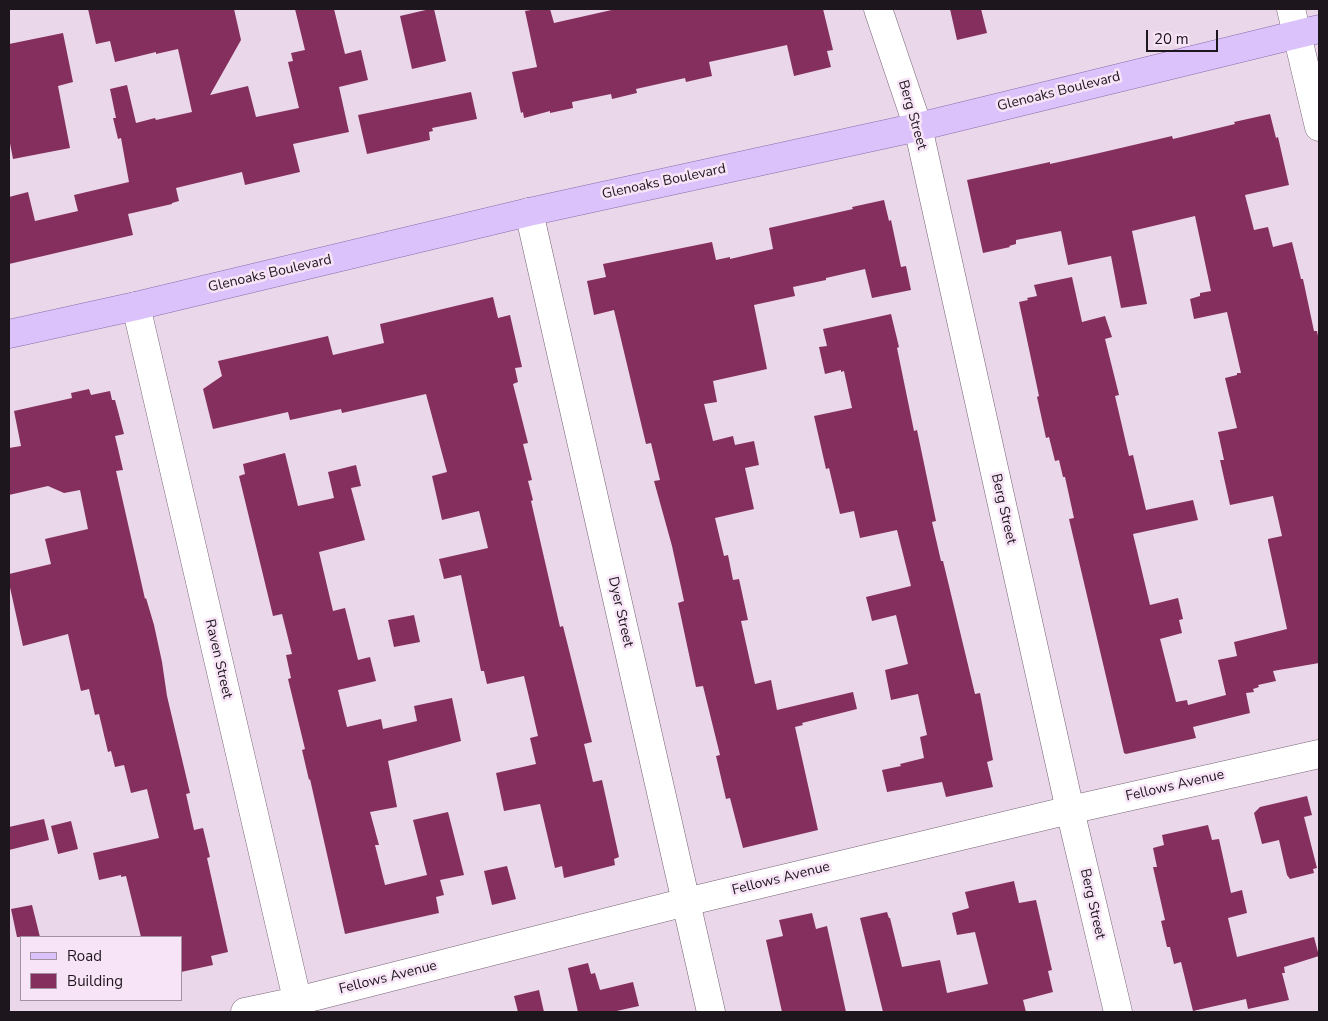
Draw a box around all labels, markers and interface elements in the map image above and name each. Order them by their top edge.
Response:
scale bar [1148,20,1220,52]
text: 20 m [1154,29,1189,49]
street label: Glenoaks Boulevard [996,69,1122,115]
street label: Berg Street [894,78,930,152]
street label: Glenoaks Boulevard [601,161,727,203]
street label: Glenoaks Boulevard [207,252,333,296]
street label: Berg Street [987,472,1019,546]
street label: Dyer Street [604,575,636,649]
street label: Raven Street [201,618,235,700]
street label: Fellows Avenue [1124,767,1226,805]
street label: Fellows Avenue [730,859,832,899]
street label: Berg Street [1076,867,1108,941]
legend [20,936,182,1001]
text: Road [67,946,102,966]
street label: Fellows Avenue [337,958,439,998]
text: Building [67,971,123,991]

